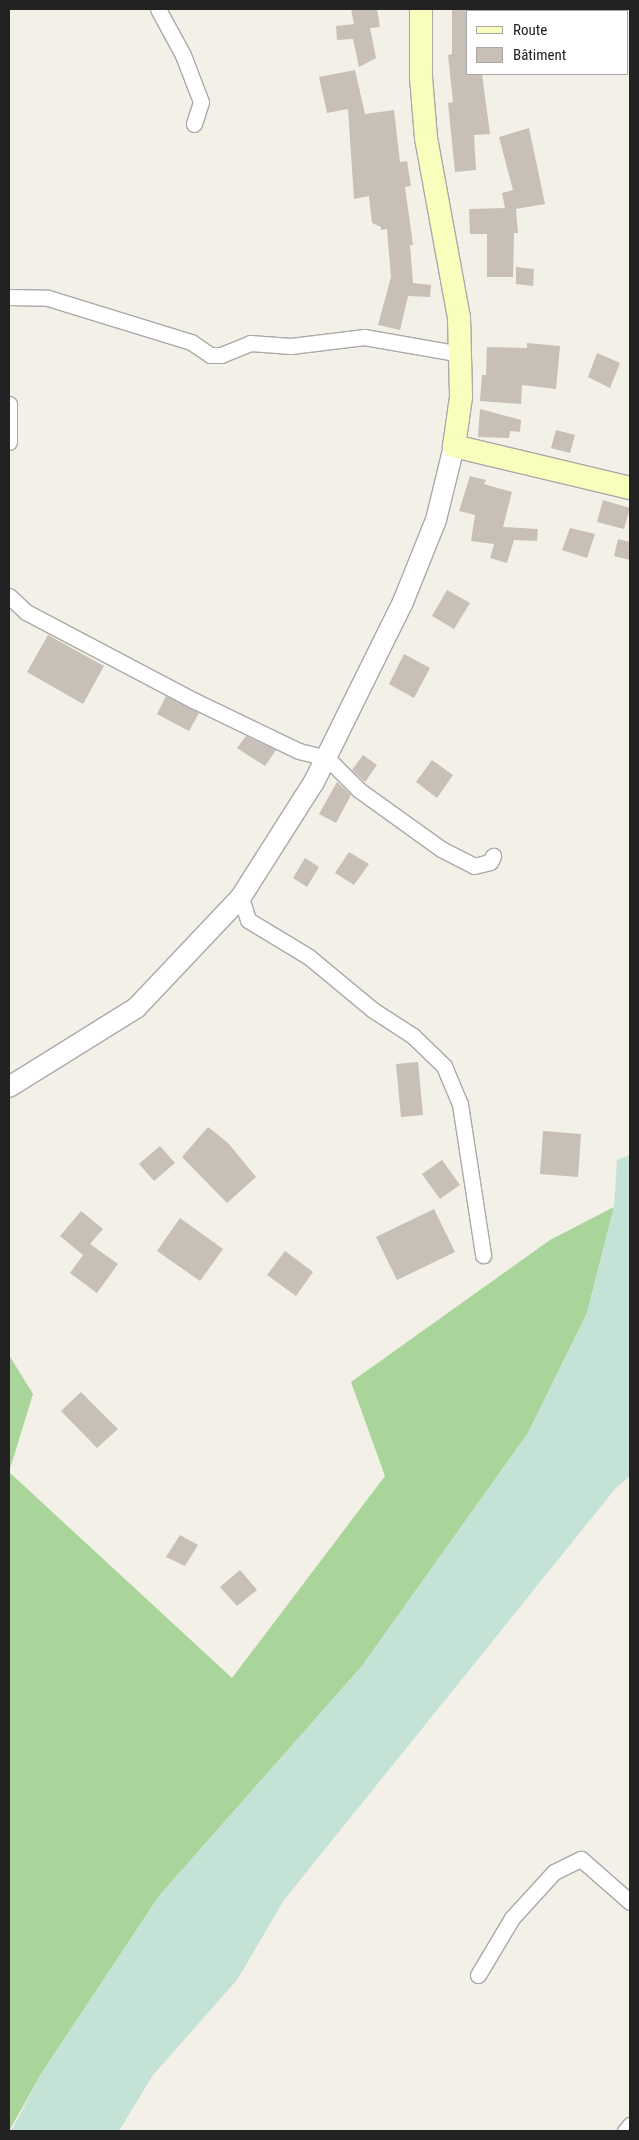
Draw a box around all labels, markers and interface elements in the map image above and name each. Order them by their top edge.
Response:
legend [466,10,629,75]
text: Route [513,21,547,39]
text: Bâtiment [513,46,566,64]

